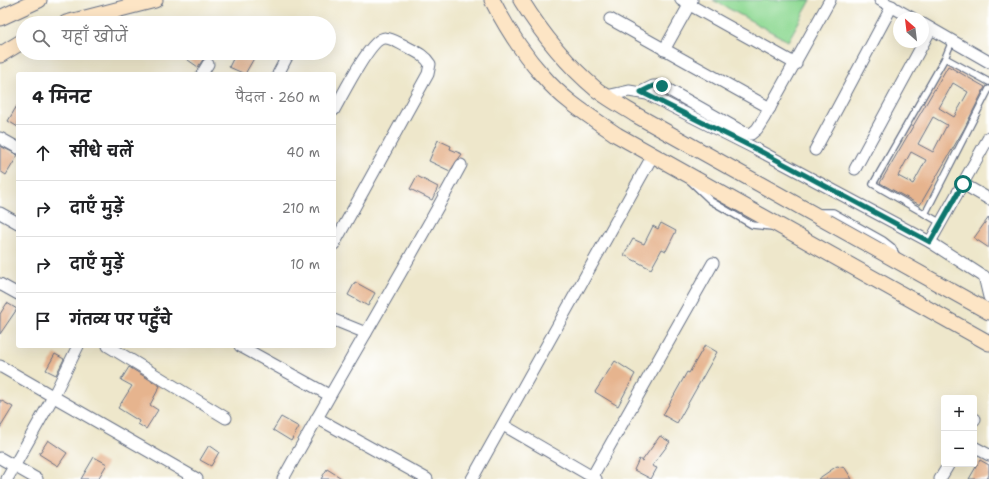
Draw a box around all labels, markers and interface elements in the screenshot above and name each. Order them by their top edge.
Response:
north arrow [893,12,929,48]
search box [16,16,336,60]
icon: search [30,27,52,49]
text: यहाँ खोजें [62,27,128,47]
route end [653,77,671,95]
text: 4 मिनट [32,86,91,108]
text: पैदल · 260 m [235,89,320,106]
icon: ahead [32,142,54,164]
text: सीधे चलें [70,142,133,162]
text: 40 m [286,144,320,161]
route start [954,175,972,193]
icon: right [32,198,54,220]
text: दाएँ मुड़ें [70,198,124,218]
text: 210 m [282,200,320,217]
icon: right [32,254,54,276]
text: दाएँ मुड़ें [70,254,124,274]
text: 10 m [290,256,320,273]
icon: arrive [32,310,54,332]
text: गंतव्य पर पहुँचे [70,310,172,330]
map controls [941,395,977,467]
button: + [941,395,977,431]
button: − [941,431,977,467]

